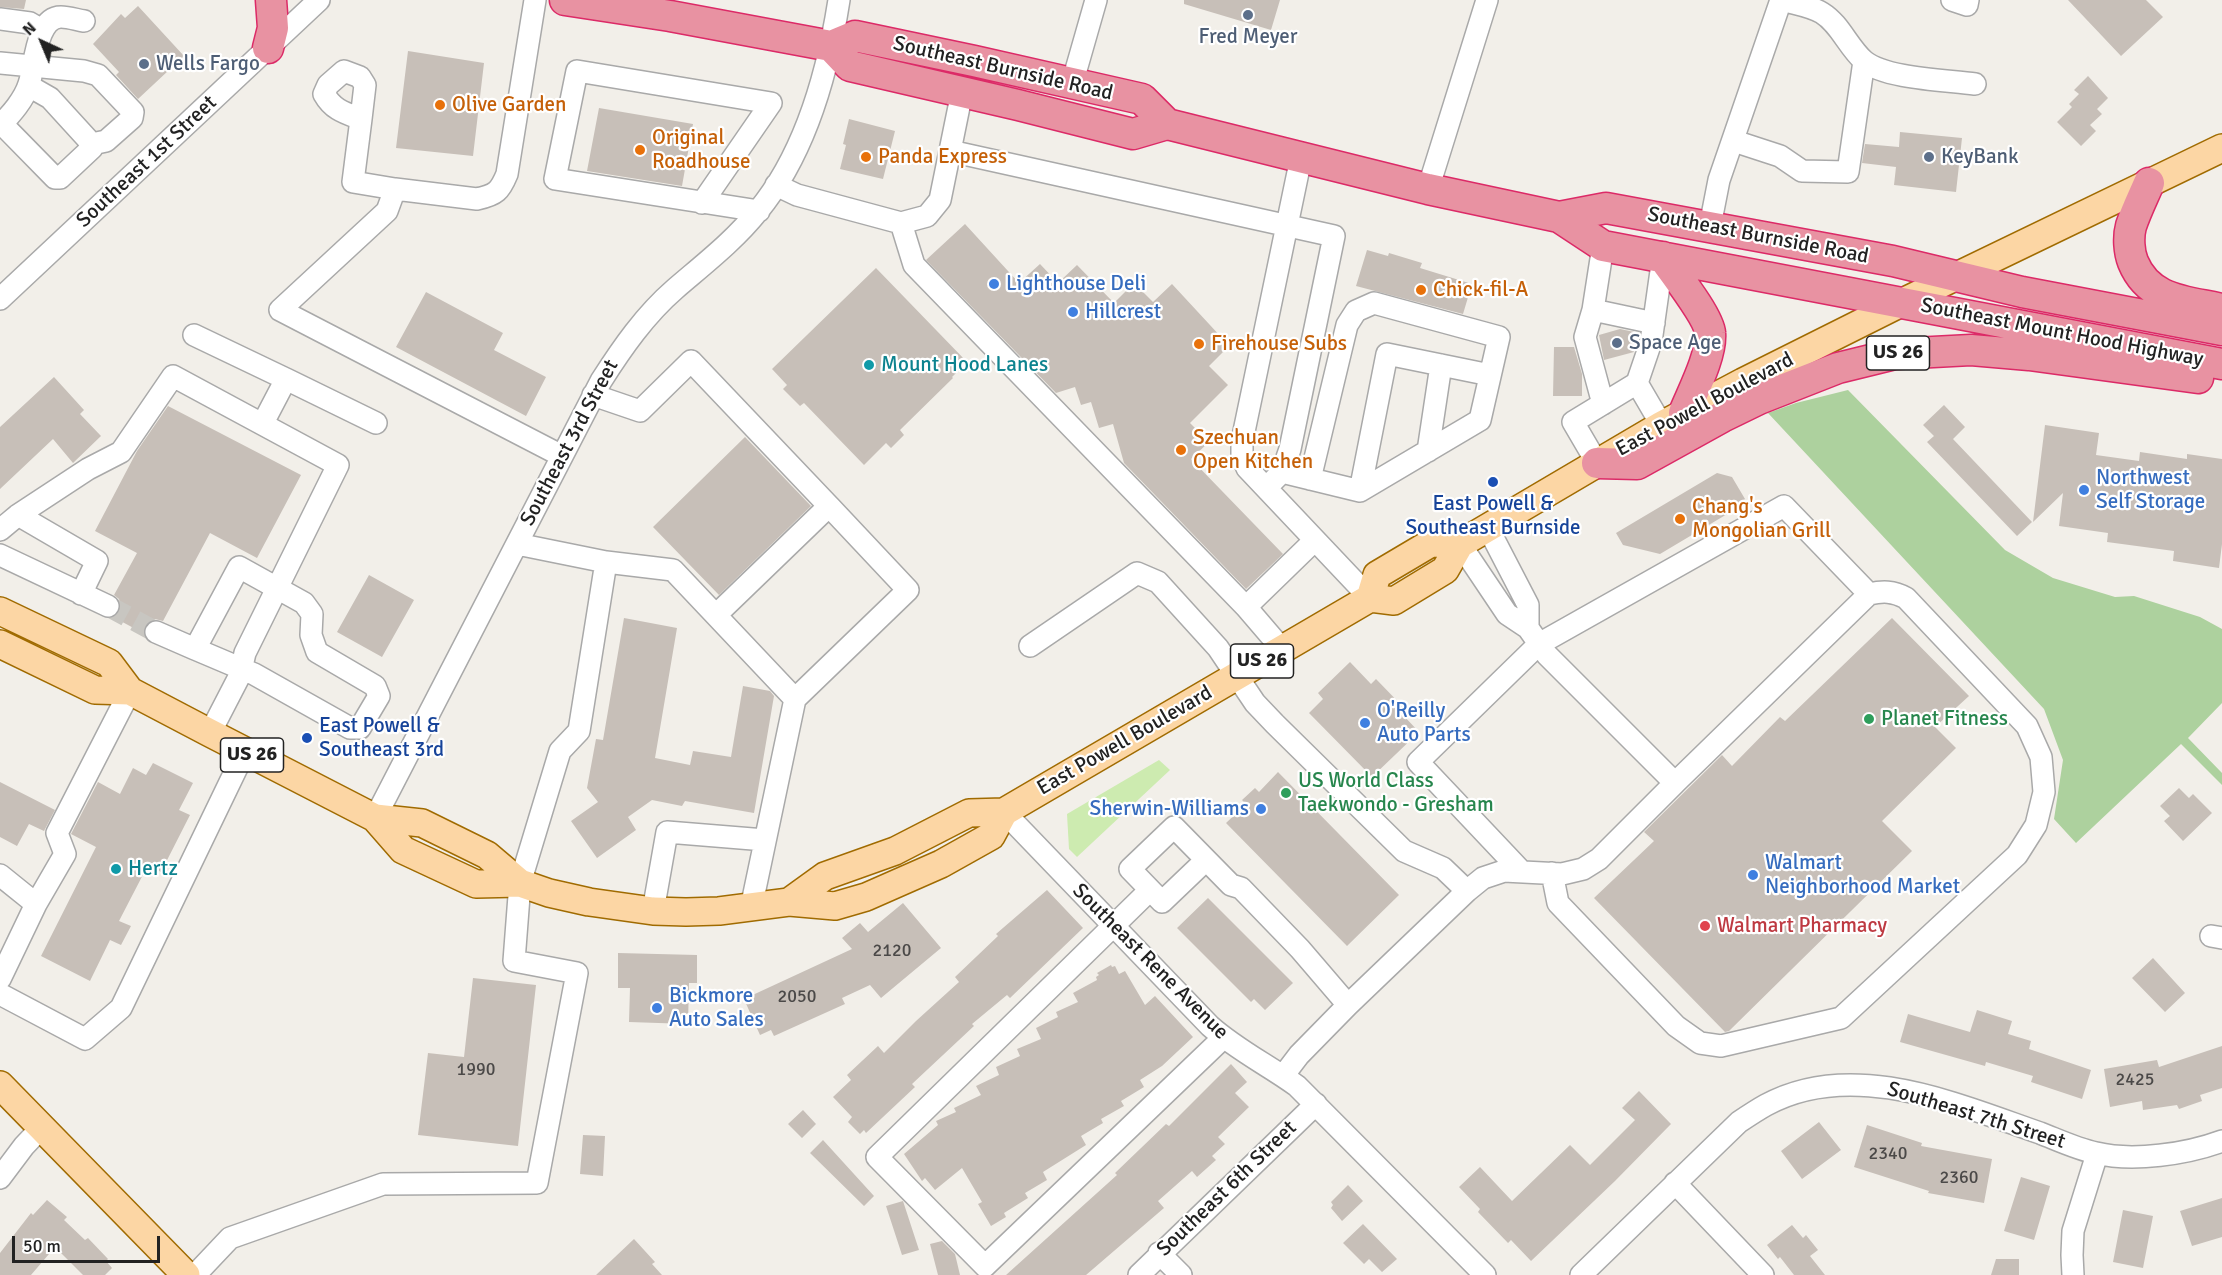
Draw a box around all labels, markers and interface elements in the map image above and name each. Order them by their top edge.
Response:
marker: Fred Meyer [1241,8,1255,22]
north arrow [12,12,72,72]
text: N [19,18,40,40]
place label: Fred Meyer [1198,24,1298,50]
street label: Southeast Burnside Road [891,31,1115,107]
place label: Wells Fargo [156,51,260,77]
marker: Wells Fargo [137,57,151,71]
street label: Southeast 1st Street [72,91,222,233]
place label: Olive Garden [452,92,567,118]
marker: Olive Garden [433,98,447,112]
place label: Original Roadhouse [652,125,750,175]
marker: Original Roadhouse [633,143,647,157]
place label: Panda Express [878,144,1007,170]
place label: KeyBank [1941,144,2019,170]
marker: Panda Express [859,150,873,164]
marker: KeyBank [1922,150,1936,164]
street label: Southeast Burnside Road [1645,202,1871,270]
place label: Lighthouse Deli [1006,271,1146,297]
marker: Lighthouse Deli [987,277,1001,291]
place label: Chick-fil-A [1433,277,1528,303]
marker: Chick-fil-A [1414,283,1428,297]
street label: Southeast Mount Hood Highway [1919,293,2205,373]
place label: Hillcrest [1085,299,1161,325]
marker: Hillcrest [1066,305,1080,319]
place label: Space Age [1629,330,1722,356]
place label: Firehouse Subs [1211,331,1347,357]
marker: Space Age [1610,336,1624,350]
road number: US 26 [1866,336,1930,370]
marker: Firehouse Subs [1192,337,1206,351]
street label: East Powell Boulevard [1612,347,1798,463]
place label: Mount Hood Lanes [881,352,1048,378]
street label: Southeast 3rd Street [516,356,624,530]
marker: Mount Hood Lanes [862,358,876,372]
place label: Szechuan Open Kitchen [1193,425,1313,475]
marker: Szechuan Open Kitchen [1174,443,1188,457]
place label: Northwest Self Storage [2096,465,2205,515]
marker: East Powell & Southeast Burnside [1486,475,1500,489]
marker: Northwest Self Storage [2077,483,2091,497]
place label: East Powell & Southeast Burnside [1405,491,1581,541]
place label: Chang's Mongolian Grill [1692,494,1831,544]
marker: Chang's Mongolian Grill [1673,512,1687,526]
road number: US 26 [1230,644,1294,678]
street label: East Powell Boulevard [1033,681,1217,801]
place label: O'Reilly Auto Parts [1377,698,1471,748]
place label: Planet Fitness [1881,706,2008,732]
marker: Planet Fitness [1862,712,1876,726]
place label: East Powell & Southeast 3rd [319,713,444,763]
marker: O'Reilly Auto Parts [1358,716,1372,730]
marker: East Powell & Southeast 3rd [300,731,314,745]
road number: US 26 [220,738,284,772]
place label: US World Class Taekwondo - Gresham [1298,768,1494,818]
marker: US World Class Taekwondo - Gresham [1279,786,1293,800]
place label: Sherwin-Williams [1089,796,1249,822]
marker: Sherwin-Williams [1254,802,1268,816]
place label: Walmart Neighborhood Market [1765,850,1960,900]
place label: Hertz [128,856,178,882]
marker: Hertz [109,862,123,876]
marker: Walmart Neighborhood Market [1746,868,1760,882]
street label: Southeast Rene Avenue [1067,879,1233,1045]
place label: Walmart Pharmacy [1717,913,1887,939]
marker: Walmart Pharmacy [1698,919,1712,933]
house number: 2120 [873,940,911,962]
place label: Bickmore Auto Sales [669,983,764,1033]
house number: 2050 [778,986,816,1008]
marker: Bickmore Auto Sales [650,1001,664,1015]
house number: 1990 [457,1059,495,1081]
house number: 2425 [2116,1069,2154,1091]
street label: Southeast 7th Street [1884,1077,2068,1155]
street label: Southeast 6th Street [1152,1116,1302,1262]
house number: 2340 [1869,1143,1907,1165]
house number: 2360 [1940,1167,1978,1189]
scale bar [15,1224,164,1262]
text: 50 m [23,1235,61,1257]

